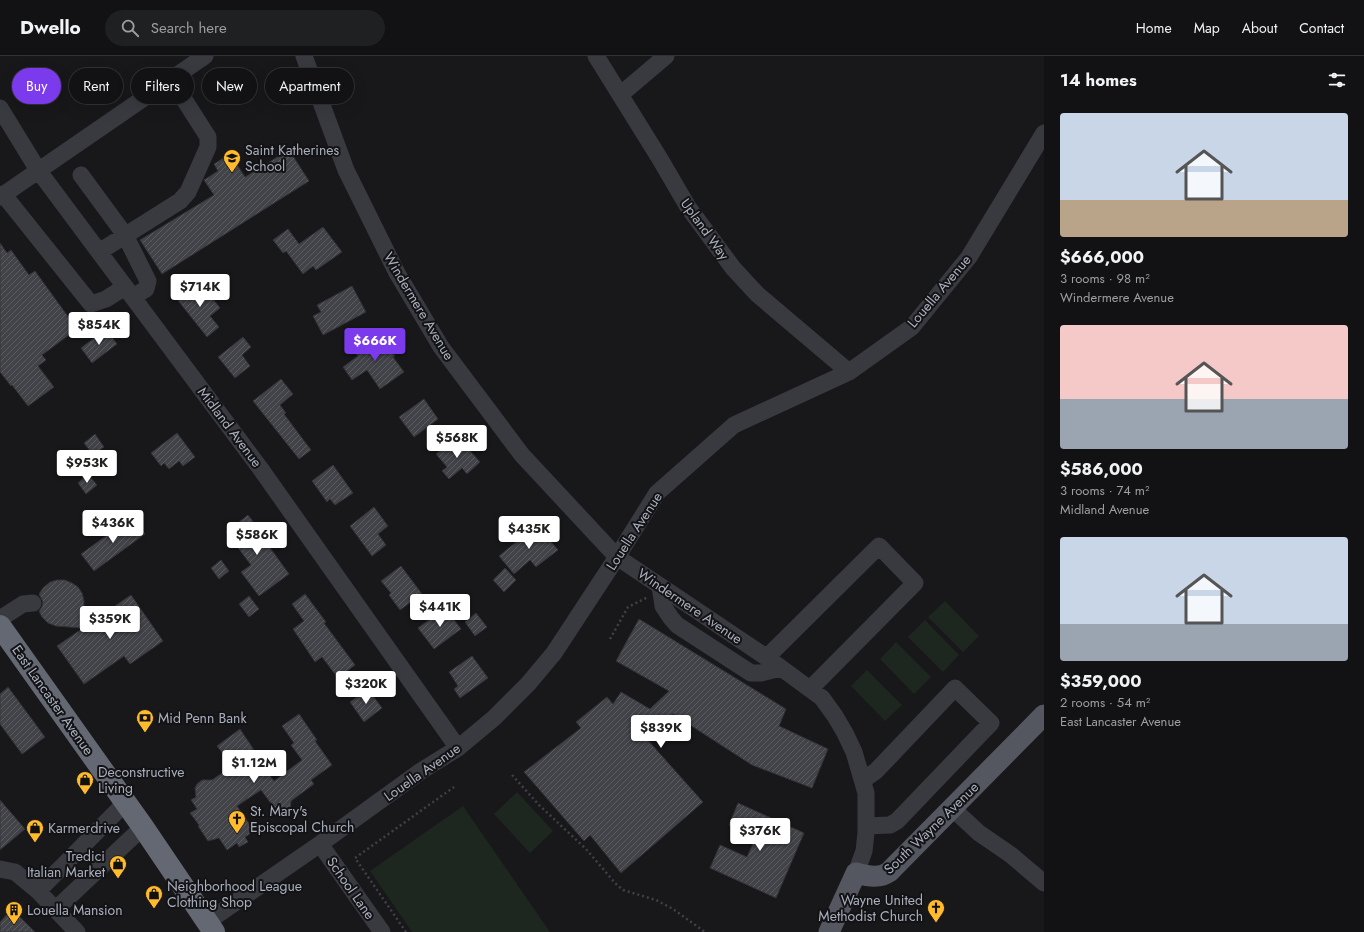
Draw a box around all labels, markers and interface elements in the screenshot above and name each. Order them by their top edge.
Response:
search box [105,10,385,46]
text: Dwello [20,14,81,41]
icon: search [119,17,141,39]
text: Search here [151,17,227,39]
text: Home [1136,18,1172,38]
text: Map [1194,18,1220,38]
text: About [1242,18,1277,38]
text: Contact [1299,18,1344,38]
chip: Buy [12,68,61,104]
chip: Rent [69,68,123,104]
chip: Filters [131,68,194,104]
chip: New [202,68,257,104]
chip: Apartment [265,68,354,104]
text: 14 homes [1060,68,1137,92]
icon: filters [1326,69,1348,91]
icon: home [1168,139,1240,211]
place label: Saint Katherines School [245,140,340,176]
school or university icon: Saint Katherines School [222,148,242,173]
street label: Upland Way [676,194,735,264]
text: $666,000 [1060,245,1144,269]
street label: Windermere Avenue [379,248,459,364]
street label: Louella Avenue [903,250,975,332]
text: 3 rooms · 98 m² [1060,269,1150,288]
pin: $714K [172,274,228,308]
text: $714K [180,277,220,296]
text: Windermere Avenue [1060,288,1174,307]
pin: $854K [71,312,127,346]
text: $854K [78,315,120,334]
pin: $666K [347,328,403,362]
text: $666K [353,331,397,350]
icon: home [1168,351,1240,423]
street label: Midland Avenue [193,383,267,471]
pin: $568K [429,425,485,459]
text: $568K [436,428,478,447]
pin: $953K [59,450,115,484]
text: $953K [66,453,108,472]
text: $586,000 [1060,457,1143,481]
text: 3 rooms · 74 m² [1060,481,1149,500]
street label: Louella Avenue [601,488,667,574]
text: Midland Avenue [1060,500,1149,519]
pin: $436K [85,510,141,544]
text: $436K [91,513,135,532]
pin: $435K [501,516,557,550]
text: $435K [508,519,550,538]
pin: $586K [229,522,285,556]
text: $586K [236,525,278,544]
street label: Windermere Avenue [634,563,746,649]
icon: home [1168,563,1240,635]
pin: $441K [412,594,468,628]
text: $441K [419,597,461,616]
pin: $359K [82,606,138,640]
text: $359K [89,609,131,628]
street label: East Lancaster Avenue [7,641,99,759]
text: $359,000 [1060,669,1142,693]
pin: $320K [338,671,394,705]
text: $320K [345,674,387,693]
text: 2 rooms · 54 m² [1060,693,1150,712]
bank icon: Mid Penn Bank [135,708,155,733]
place label: Mid Penn Bank [158,708,247,728]
text: East Lancaster Avenue [1060,712,1181,731]
pin: $839K [633,715,689,749]
text: $839K [640,718,682,737]
street label: Louella Avenue [380,738,464,806]
pin: $1.12M [221,750,287,784]
text: $1.12M [231,753,277,772]
place label: Deconstructive Living [98,762,184,798]
shop icon: Deconstructive Living [75,770,95,795]
street label: South Wayne Avenue [879,777,983,879]
place label: St. Mary's Episcopal Church [250,801,354,837]
church icon: St. Mary's Episcopal Church [227,809,247,834]
shop icon: Karmerdrive [25,818,45,843]
place label: Karmerdrive [48,818,120,838]
pin: $376K [732,818,788,852]
text: $376K [739,821,781,840]
place label: Tredici Italian Market [27,846,106,882]
street label: School Lane [322,853,380,923]
shop icon: Tredici Italian Market [108,854,128,879]
place label: Neighborhood League Clothing Shop [167,876,302,912]
shop icon: Neighborhood League Clothing Shop [144,884,164,909]
place label: Wayne United Methodist Church [818,890,923,926]
church icon: Wayne United Methodist Church [926,898,946,923]
building icon: Louella Mansion [4,900,24,925]
place label: Louella Mansion [27,900,123,920]

